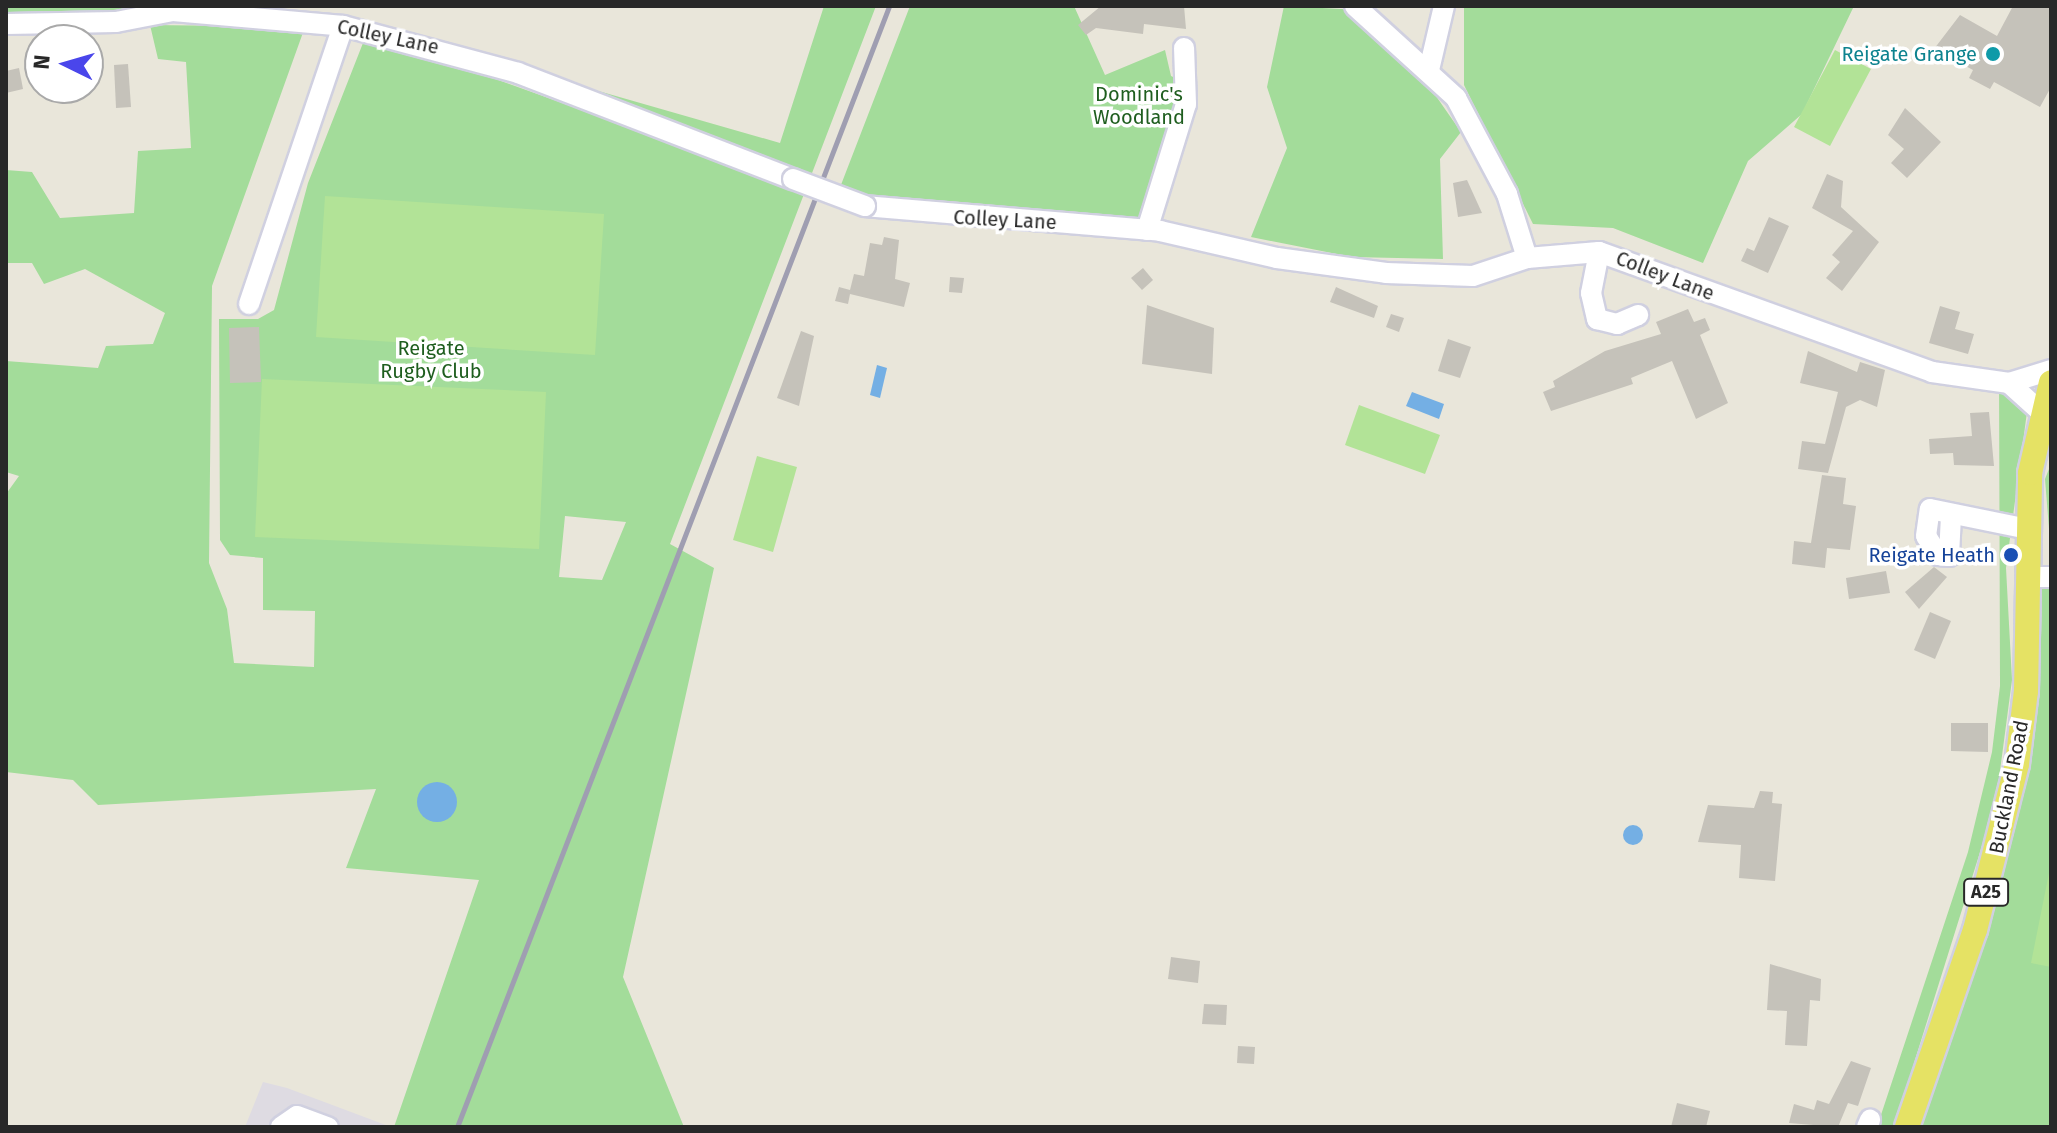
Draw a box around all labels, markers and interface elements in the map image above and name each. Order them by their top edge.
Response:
street label: Colley Lane [335,15,441,59]
north arrow [24,24,104,104]
place label: Reigate Grange [1841,42,1977,66]
marker: Reigate Grange [1984,45,2002,63]
text: N [28,54,56,70]
park label: Dominic's Woodland [1093,83,1185,130]
street label: Colley Lane [953,205,1057,235]
street label: Colley Lane [1612,246,1718,306]
park label: Reigate Rugby Club [380,337,482,384]
place label: Reigate Heath [1869,543,1995,567]
marker: Reigate Heath [2002,546,2020,564]
street label: Buckland Road [1984,718,2034,856]
road number: A25 [1962,878,2010,906]

